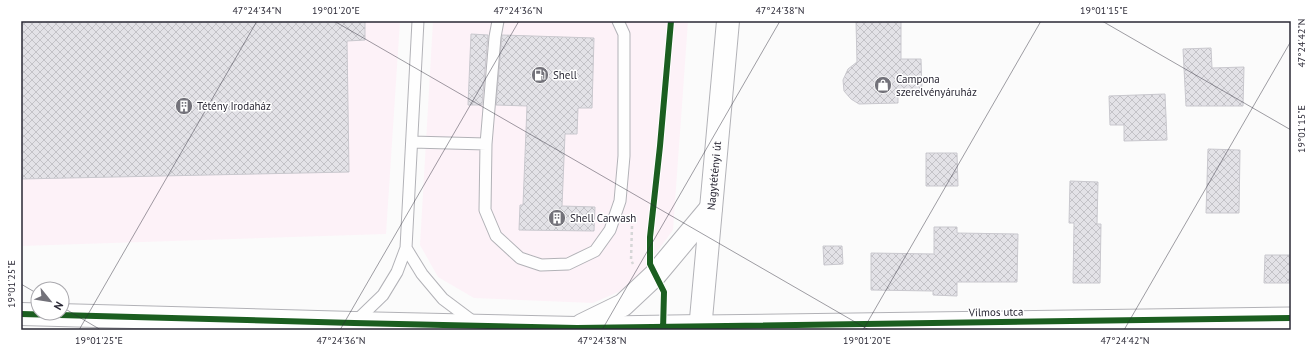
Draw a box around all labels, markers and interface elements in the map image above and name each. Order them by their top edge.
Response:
text: 47°24'34"N [232,4,282,17]
text: 19°01'20"E [312,4,360,17]
text: 47°24'36"N [493,4,543,17]
text: 47°24'38"N [755,4,805,17]
text: 19°01'15"E [1080,4,1128,17]
text: 47°24'42"N [1295,18,1308,68]
fuel station icon: Shell [530,65,550,85]
place label: Shell [553,68,578,82]
place label: Campona szerelvényáruház [896,72,977,99]
shop icon: Campona szerelvényáruház [873,75,893,95]
building icon: Tétény Irodaház [174,96,194,116]
place label: Tétény Irodaház [197,99,271,113]
text: 19°01'15"E [1295,105,1308,153]
street label: Nagytétényi út [704,140,724,211]
building icon: Shell Carwash [547,208,567,228]
place label: Shell Carwash [570,211,636,225]
text: 19°01'25"E [5,260,18,308]
north arrow [30,281,70,321]
text: N [51,299,67,313]
street label: Vilmos utca [967,305,1024,319]
text: 19°01'25"E [75,334,123,347]
text: 47°24'36"N [316,334,366,347]
text: 47°24'38"N [577,334,627,347]
text: 19°01'20"E [843,334,891,347]
text: 47°24'42"N [1100,334,1150,347]

